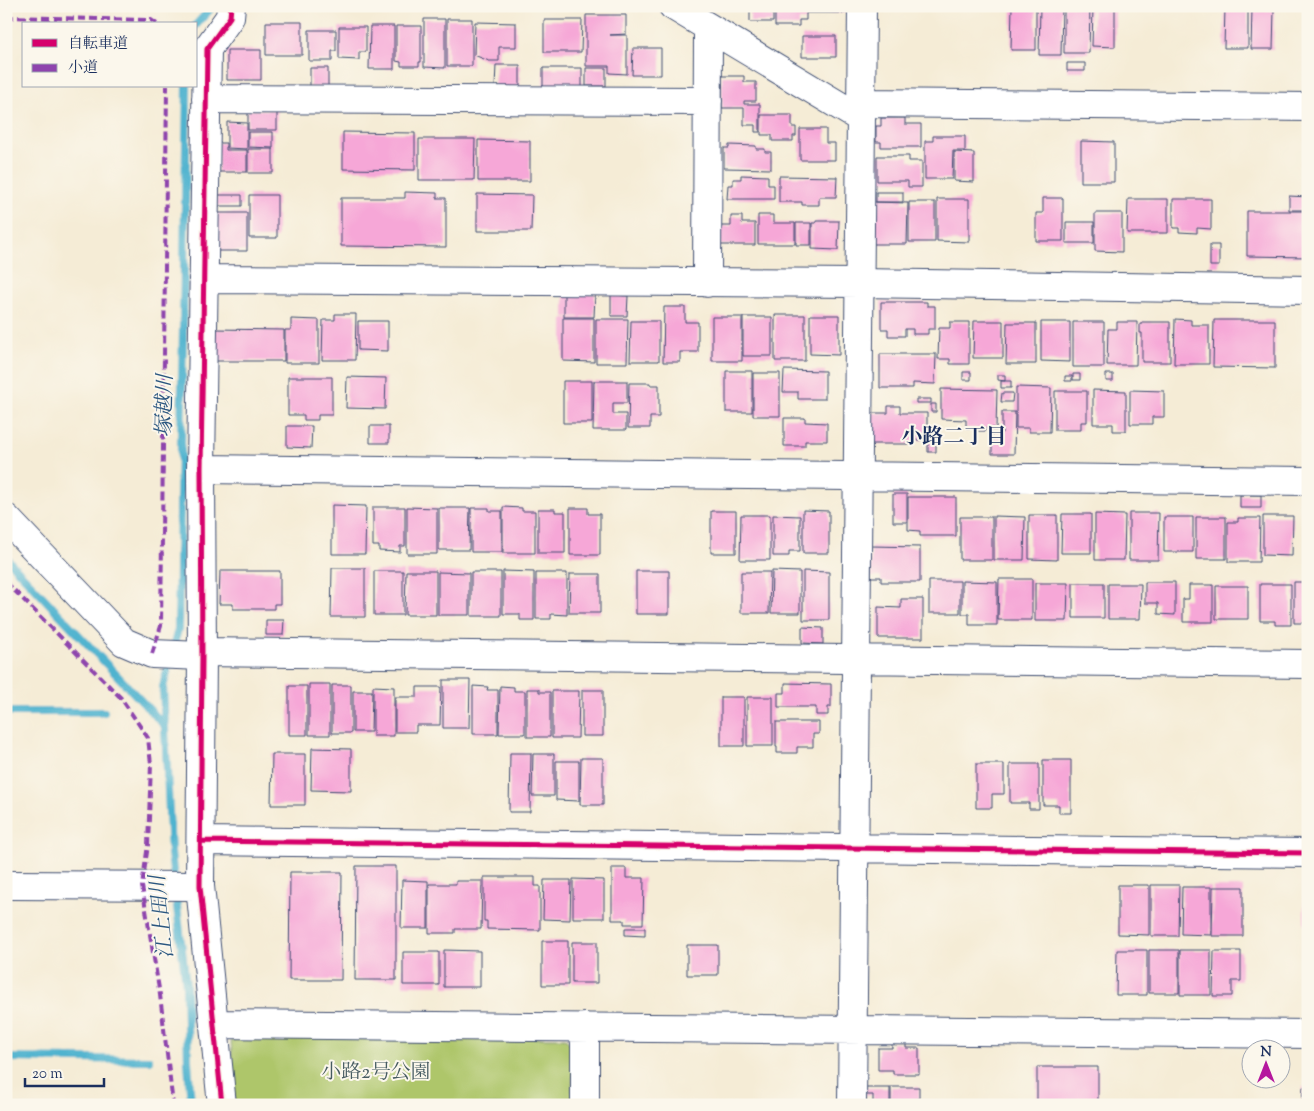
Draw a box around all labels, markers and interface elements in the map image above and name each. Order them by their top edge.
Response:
legend [22,22,198,88]
text: 自転車道 [68,34,128,55]
text: 小道 [68,58,98,79]
water label: 塚越川 [150,372,182,438]
district label: 小路二丁目 [902,423,1007,453]
water label: 江上田川 [143,871,182,960]
north arrow [1242,1038,1292,1088]
text: N [1260,1043,1272,1063]
scale bar [25,1056,104,1088]
park label: 小路2号公園 [321,1059,431,1088]
text: 20 m [32,1064,63,1085]

